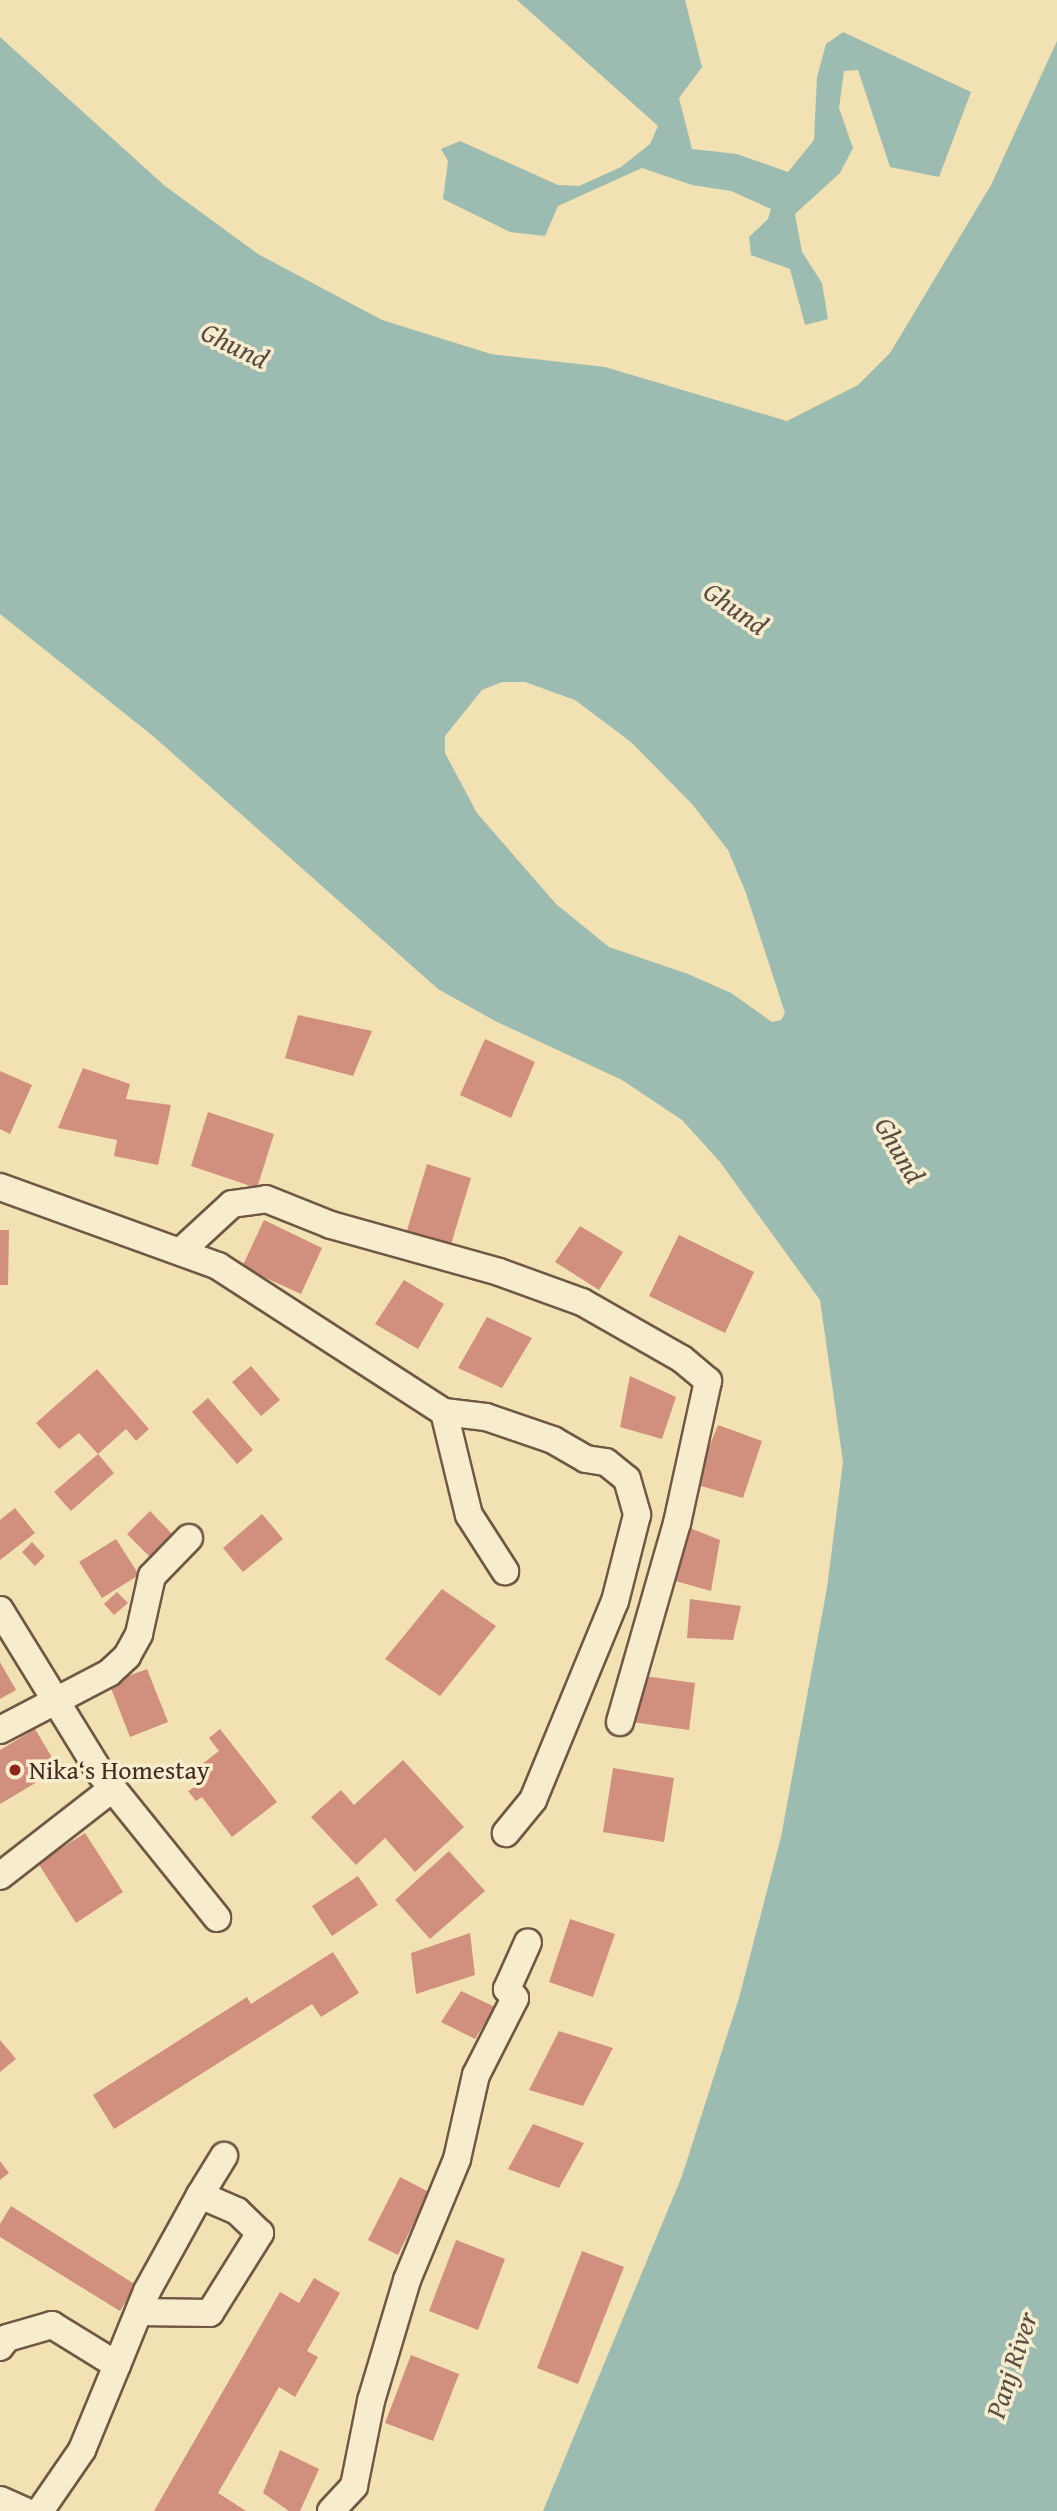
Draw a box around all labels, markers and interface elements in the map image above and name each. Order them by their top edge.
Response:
water label: Ghund [196,314,274,376]
water label: Ghund [697,574,775,642]
water label: Ghund [868,1111,932,1189]
place label: Nika‘s Homestay [29,1754,210,1786]
marker: Nika‘s Homestay [7,1762,23,1778]
water label: Panj River [978,2308,1044,2422]

